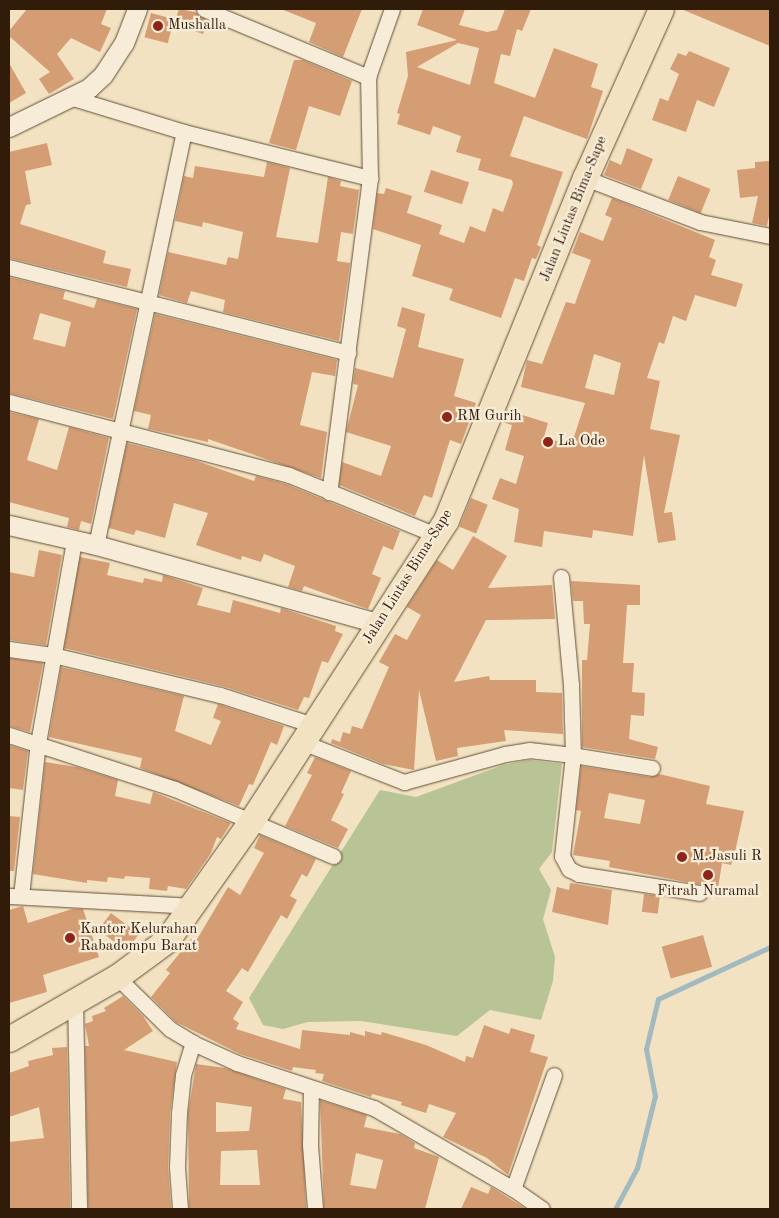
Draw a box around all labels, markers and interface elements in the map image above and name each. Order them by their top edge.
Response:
place label: Mushalla [168,17,226,35]
marker: Mushalla [152,20,164,32]
street label: Jalan Lintas Bima-Sape [537,134,611,284]
place label: RM Gurih [457,408,522,426]
marker: RM Gurih [441,411,453,423]
place label: La Ode [558,433,605,451]
marker: La Ode [542,436,554,448]
street label: Jalan Lintas Bima-Sape [359,506,457,648]
place label: M.Jasuli R [692,848,762,866]
marker: M.Jasuli R [676,851,688,863]
marker: Fitrah Nuramal [702,869,714,881]
place label: Fitrah Nuramal [657,883,759,901]
place label: Kantor Kelurahan Rabadompu Barat [80,920,197,955]
marker: Kantor Kelurahan Rabadompu Barat [64,932,76,944]

